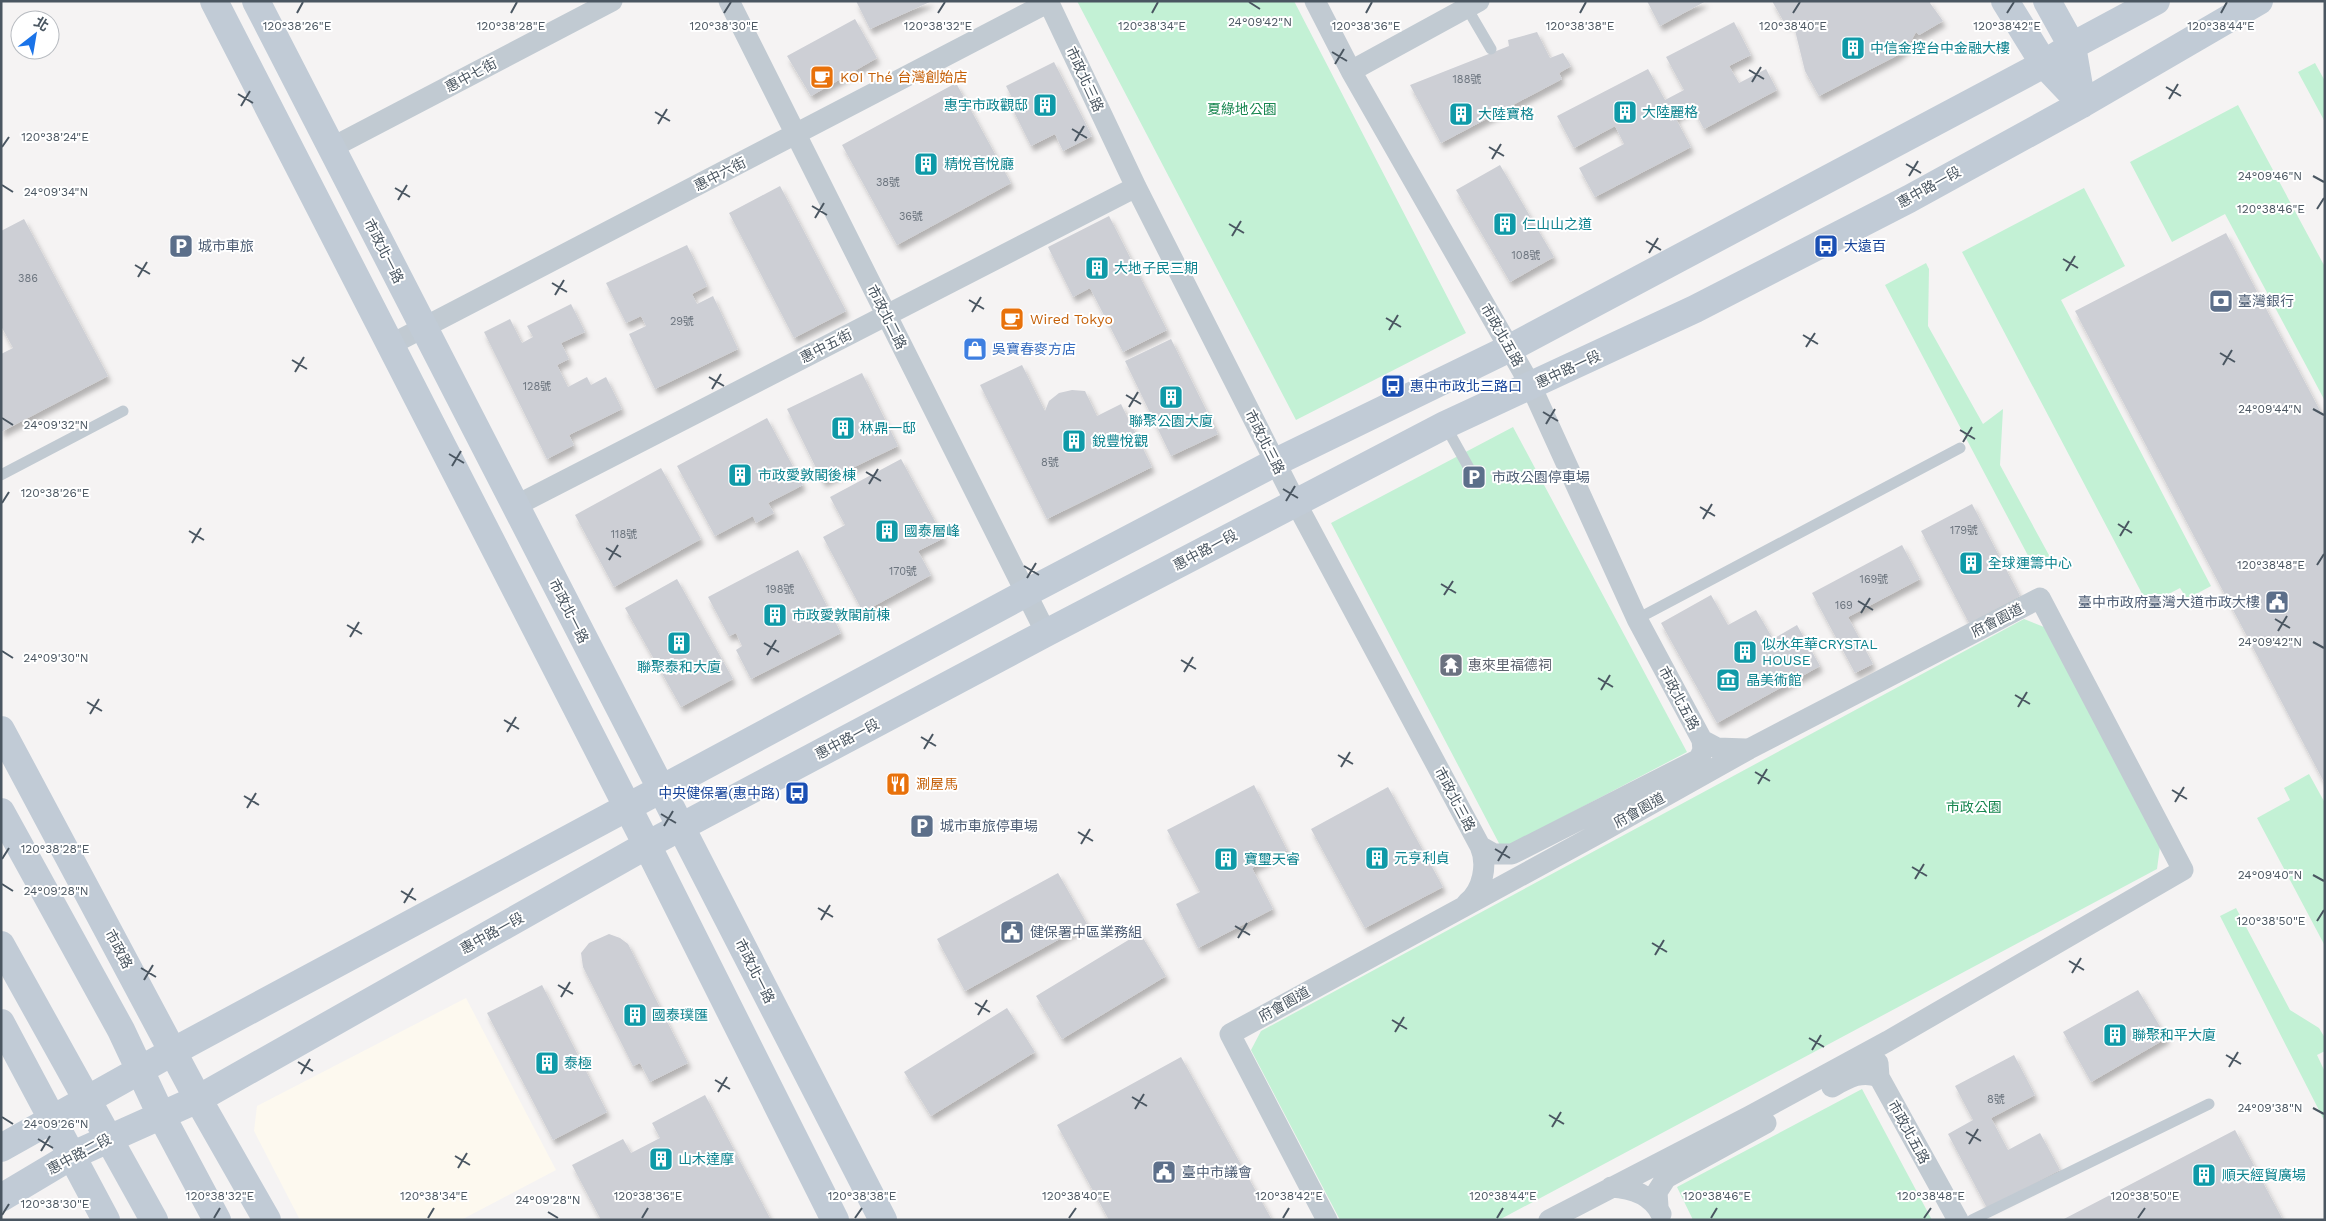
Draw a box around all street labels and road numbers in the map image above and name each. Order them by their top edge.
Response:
street label: 市政北三路 [1063,44,1107,114]
street label: 惠中七街 [443,55,499,95]
street label: 惠中六街 [691,154,749,194]
street label: 惠中路一段 [1895,163,1963,211]
street label: 市政北一路 [361,216,407,286]
street label: 市政北二路 [864,282,910,352]
street label: 市政北五路 [1478,301,1526,369]
street label: 惠中五街 [797,326,855,366]
street label: 惠中路一段 [1533,347,1603,391]
street label: 市政北三路 [1242,407,1288,477]
street label: 惠中路一段 [1170,527,1240,573]
street label: 市政北一路 [546,576,592,646]
street label: 府會園道 [1968,600,2026,640]
street label: 市政北五路 [1656,663,1702,733]
street label: 惠中路一段 [812,716,882,762]
street label: 市政北三路 [1432,764,1478,834]
street label: 府會園道 [1611,789,1667,831]
street label: 惠中路一段 [458,909,526,957]
street label: 市政路 [102,927,136,971]
street label: 市政北一路 [732,936,778,1006]
street label: 府會園道 [1256,983,1312,1025]
street label: 市政北五路 [1885,1098,1933,1166]
street label: 惠中路二段 [44,1131,114,1177]

